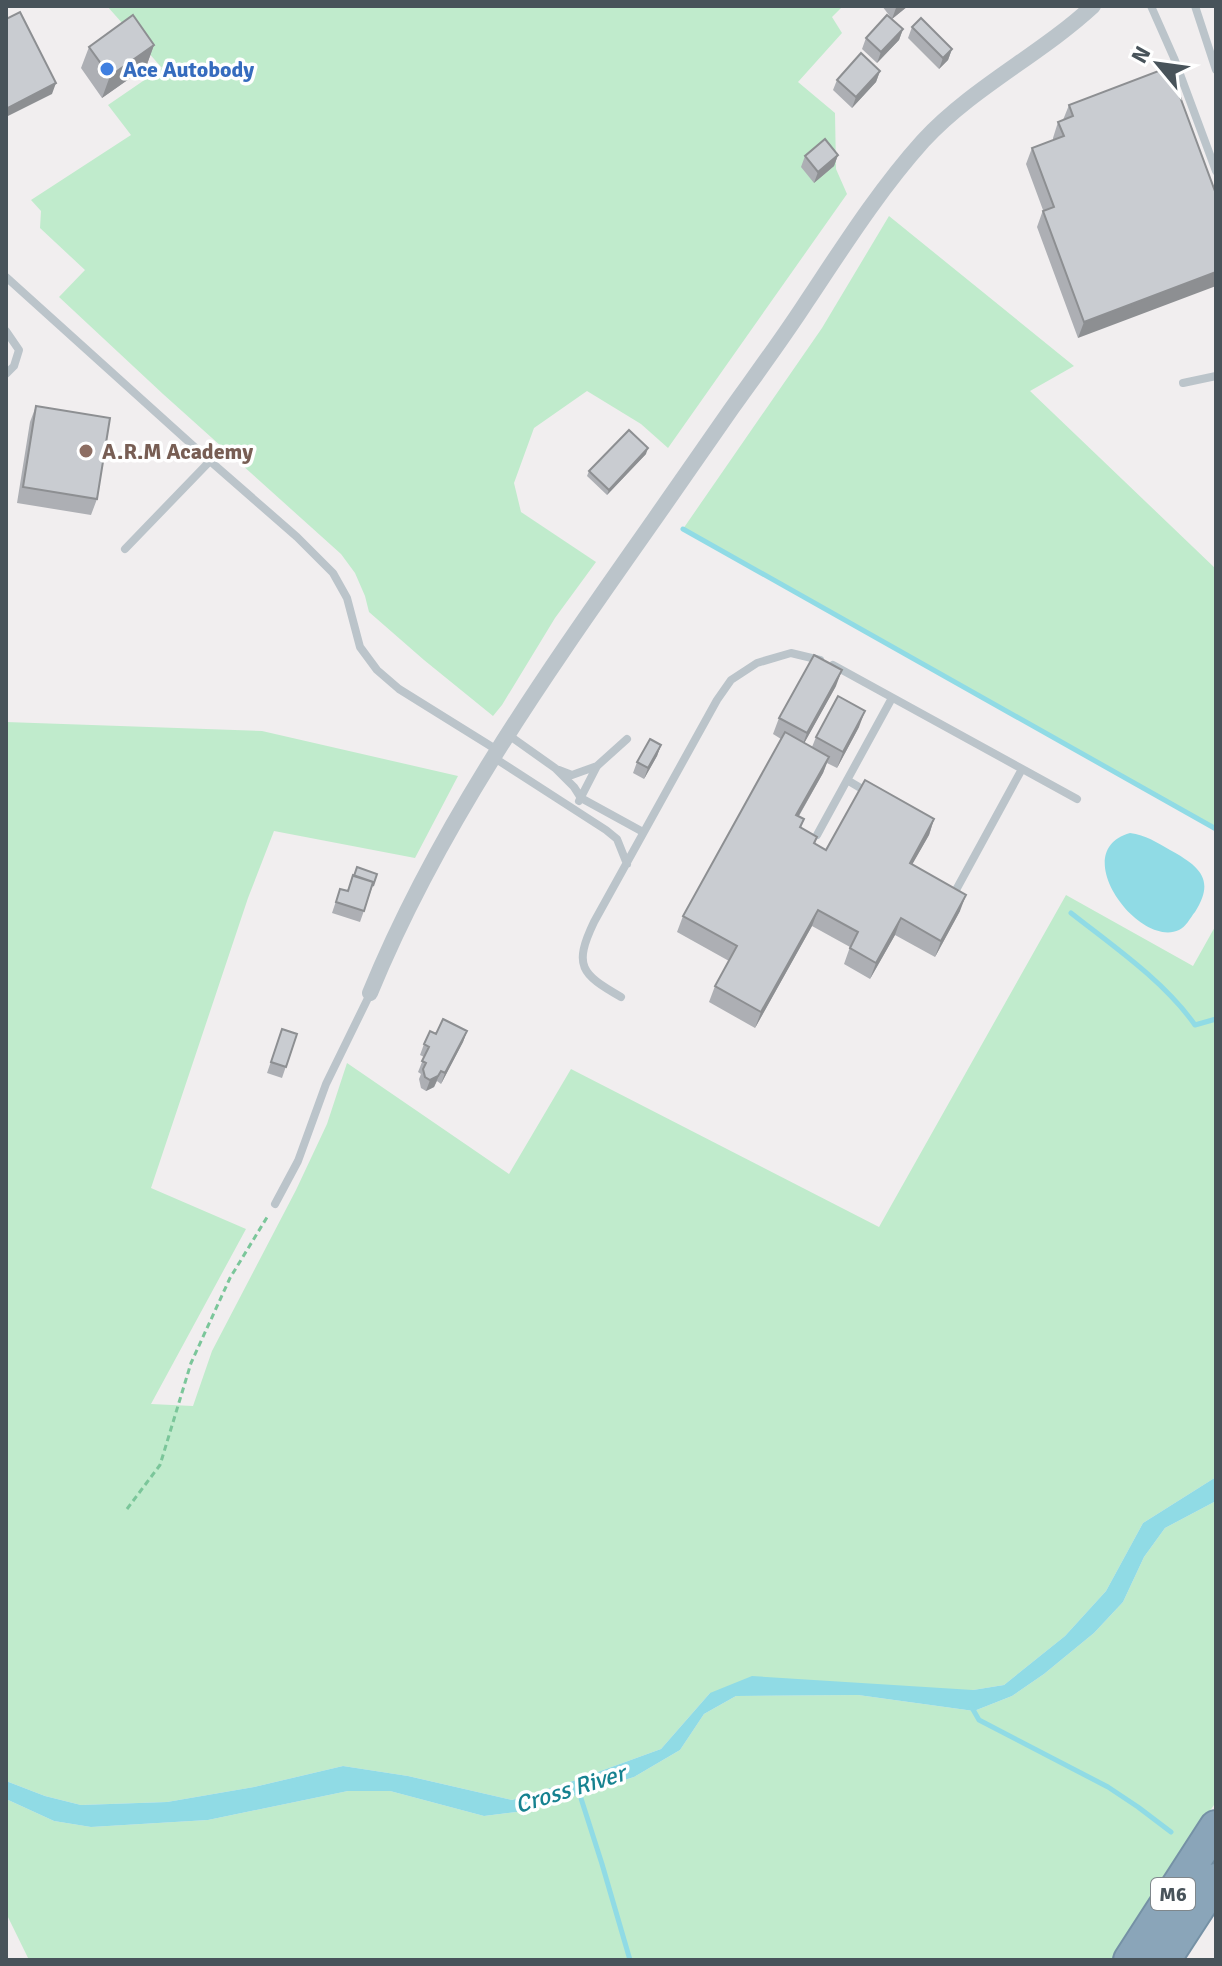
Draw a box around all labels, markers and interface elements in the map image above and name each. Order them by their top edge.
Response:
north arrow [1118,24,1198,104]
text: N [1125,41,1156,68]
place label: Ace Autobody [123,56,254,83]
marker: Ace Autobody [98,60,116,78]
place label: A.R.M Academy [102,438,253,465]
marker: A.R.M Academy [77,442,95,460]
water label: Cross River [511,1757,632,1820]
road number: M6 [1151,1878,1195,1910]

